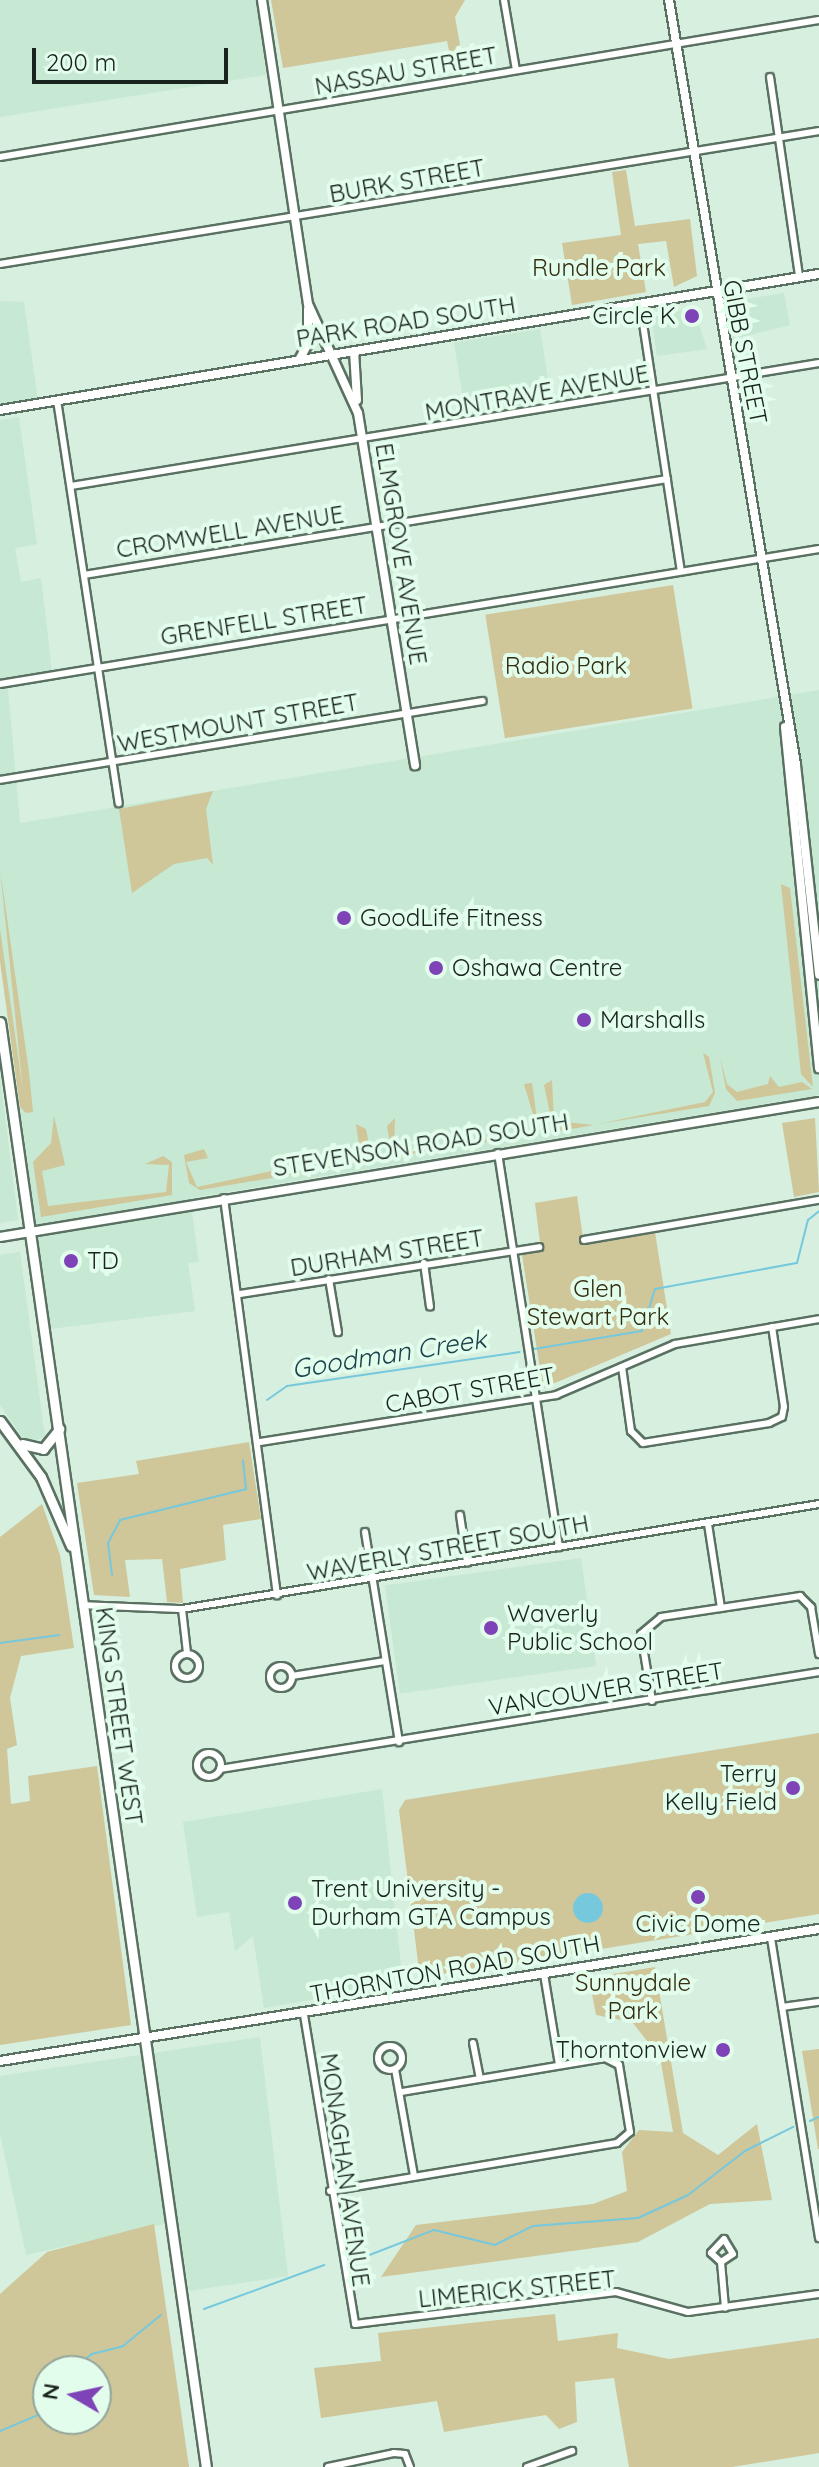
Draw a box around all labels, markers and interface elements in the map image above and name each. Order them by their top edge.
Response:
scale bar [36,32,232,82]
street label: NASSAU STREET [313,41,499,101]
text: 200 m [46,47,116,77]
street label: BURK STREET [327,153,487,209]
park label: Rundle Park [532,254,666,282]
street label: GIBB STREET [717,277,773,427]
street label: PARK ROAD SOUTH [294,290,518,354]
place label: Circle K [592,302,676,330]
marker: Circle K [683,307,701,325]
street label: MONTRAVE AVENUE [423,359,651,427]
street label: ELMGROVE AVENUE [369,441,433,667]
street label: CROMWELL AVENUE [114,500,346,564]
street label: GRENFELL STREET [159,590,369,652]
park label: Radio Park [505,652,627,680]
street label: WESTMOUNT STREET [115,688,361,758]
place label: GoodLife Fitness [360,904,543,932]
marker: GoodLife Fitness [335,909,353,927]
place label: Oshawa Centre [452,954,622,982]
marker: Oshawa Centre [427,959,445,977]
place label: Marshalls [600,1006,705,1034]
marker: Marshalls [575,1011,593,1029]
street label: STEVENSON ROAD SOUTH [271,1107,571,1183]
street label: DURHAM STREET [288,1223,486,1283]
place label: TD [87,1247,119,1275]
marker: TD [62,1252,80,1270]
park label: Glen Stewart Park [527,1275,669,1331]
water label: Goodman Creek [290,1323,488,1385]
street label: CABOT STREET [383,1361,557,1419]
street label: WAVERLY STREET SOUTH [305,1509,591,1587]
place label: Waverly Public School [507,1600,653,1656]
street label: KING STREET WEST [89,1605,149,1827]
marker: Waverly Public School [482,1619,500,1637]
street label: VANCOUVER STREET [487,1656,725,1722]
place label: Terry Kelly Field [665,1760,777,1816]
marker: Terry Kelly Field [784,1779,802,1797]
place label: Trent University - Durham GTA Campus [311,1875,551,1931]
marker: Civic Dome [689,1888,707,1906]
marker: Trent University - Durham GTA Campus [286,1894,304,1912]
place label: Civic Dome [635,1910,761,1938]
street label: THORNTON ROAD SOUTH [308,1929,602,2009]
park label: Sunnydale Park [575,1969,691,2025]
place label: Thorntonview [556,2036,707,2064]
marker: Thorntonview [714,2041,732,2059]
street label: MONAGHAN AVENUE [314,2051,376,2289]
street label: LIMERICK STREET [417,2264,617,2314]
north arrow [32,2355,112,2435]
text: N [35,2381,65,2402]

